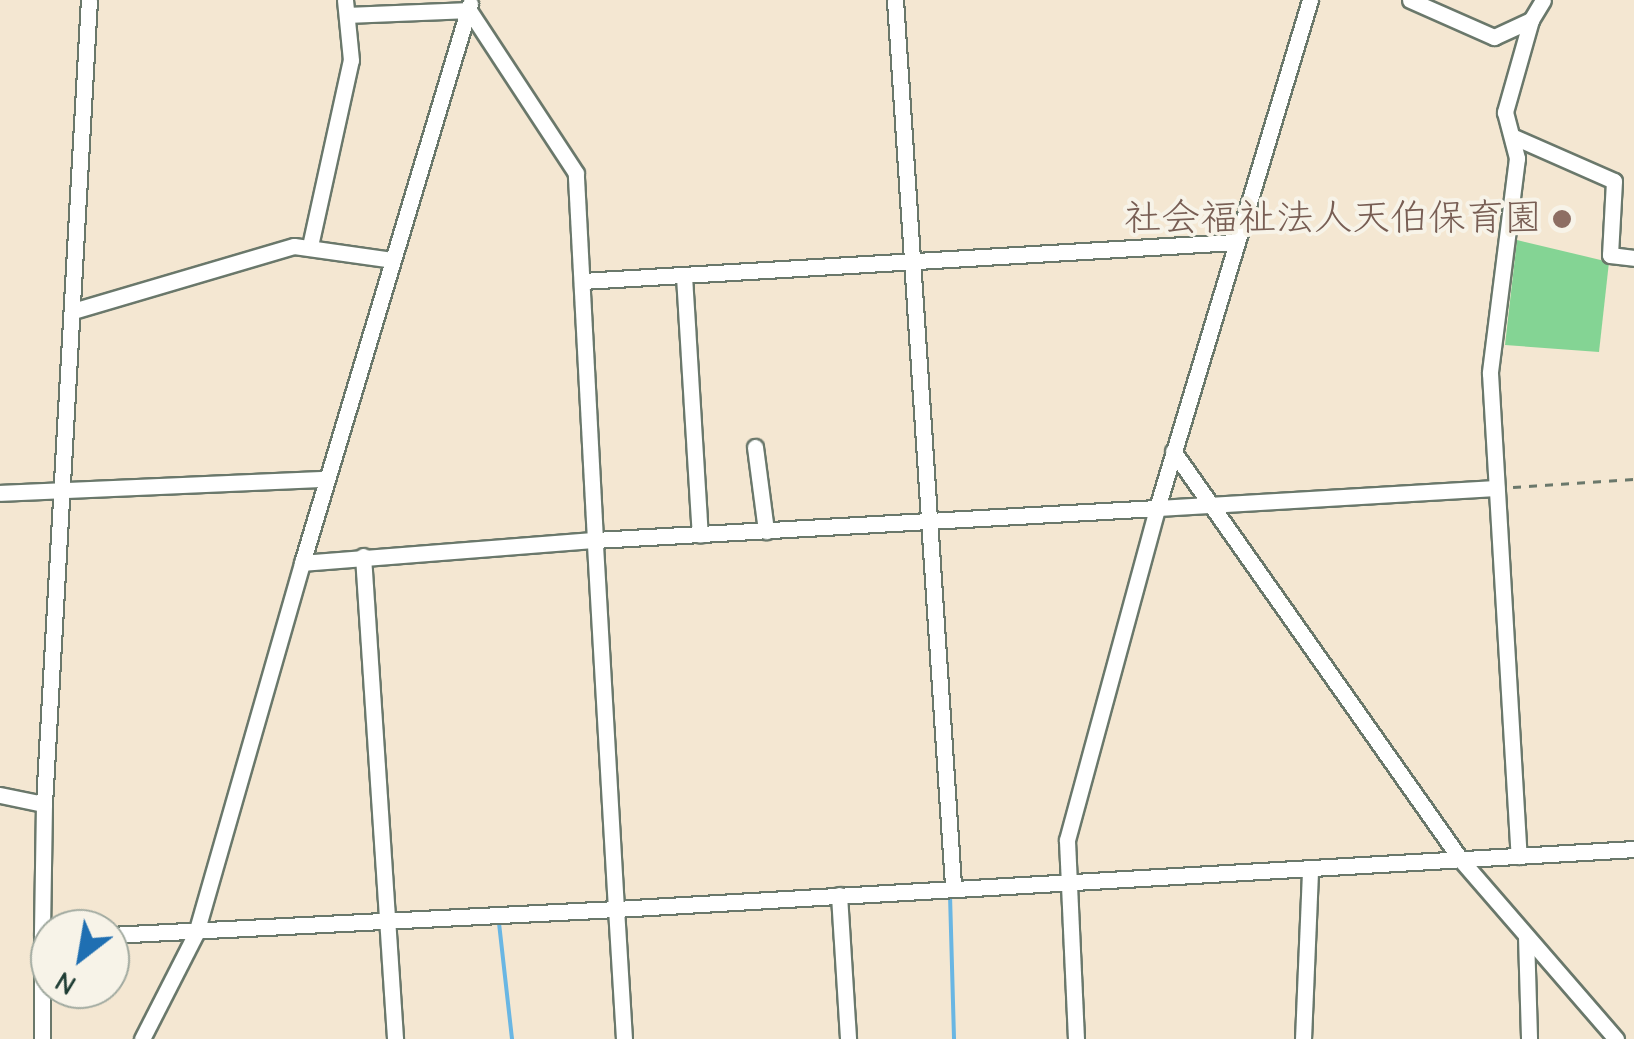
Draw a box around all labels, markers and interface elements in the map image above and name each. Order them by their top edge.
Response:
place label: 社会福祉法人天伯保育園 [1124,196,1542,242]
marker: 社会福祉法人天伯保育園 [1551,208,1573,230]
north arrow [30,909,130,1009]
text: N [50,965,82,1001]

